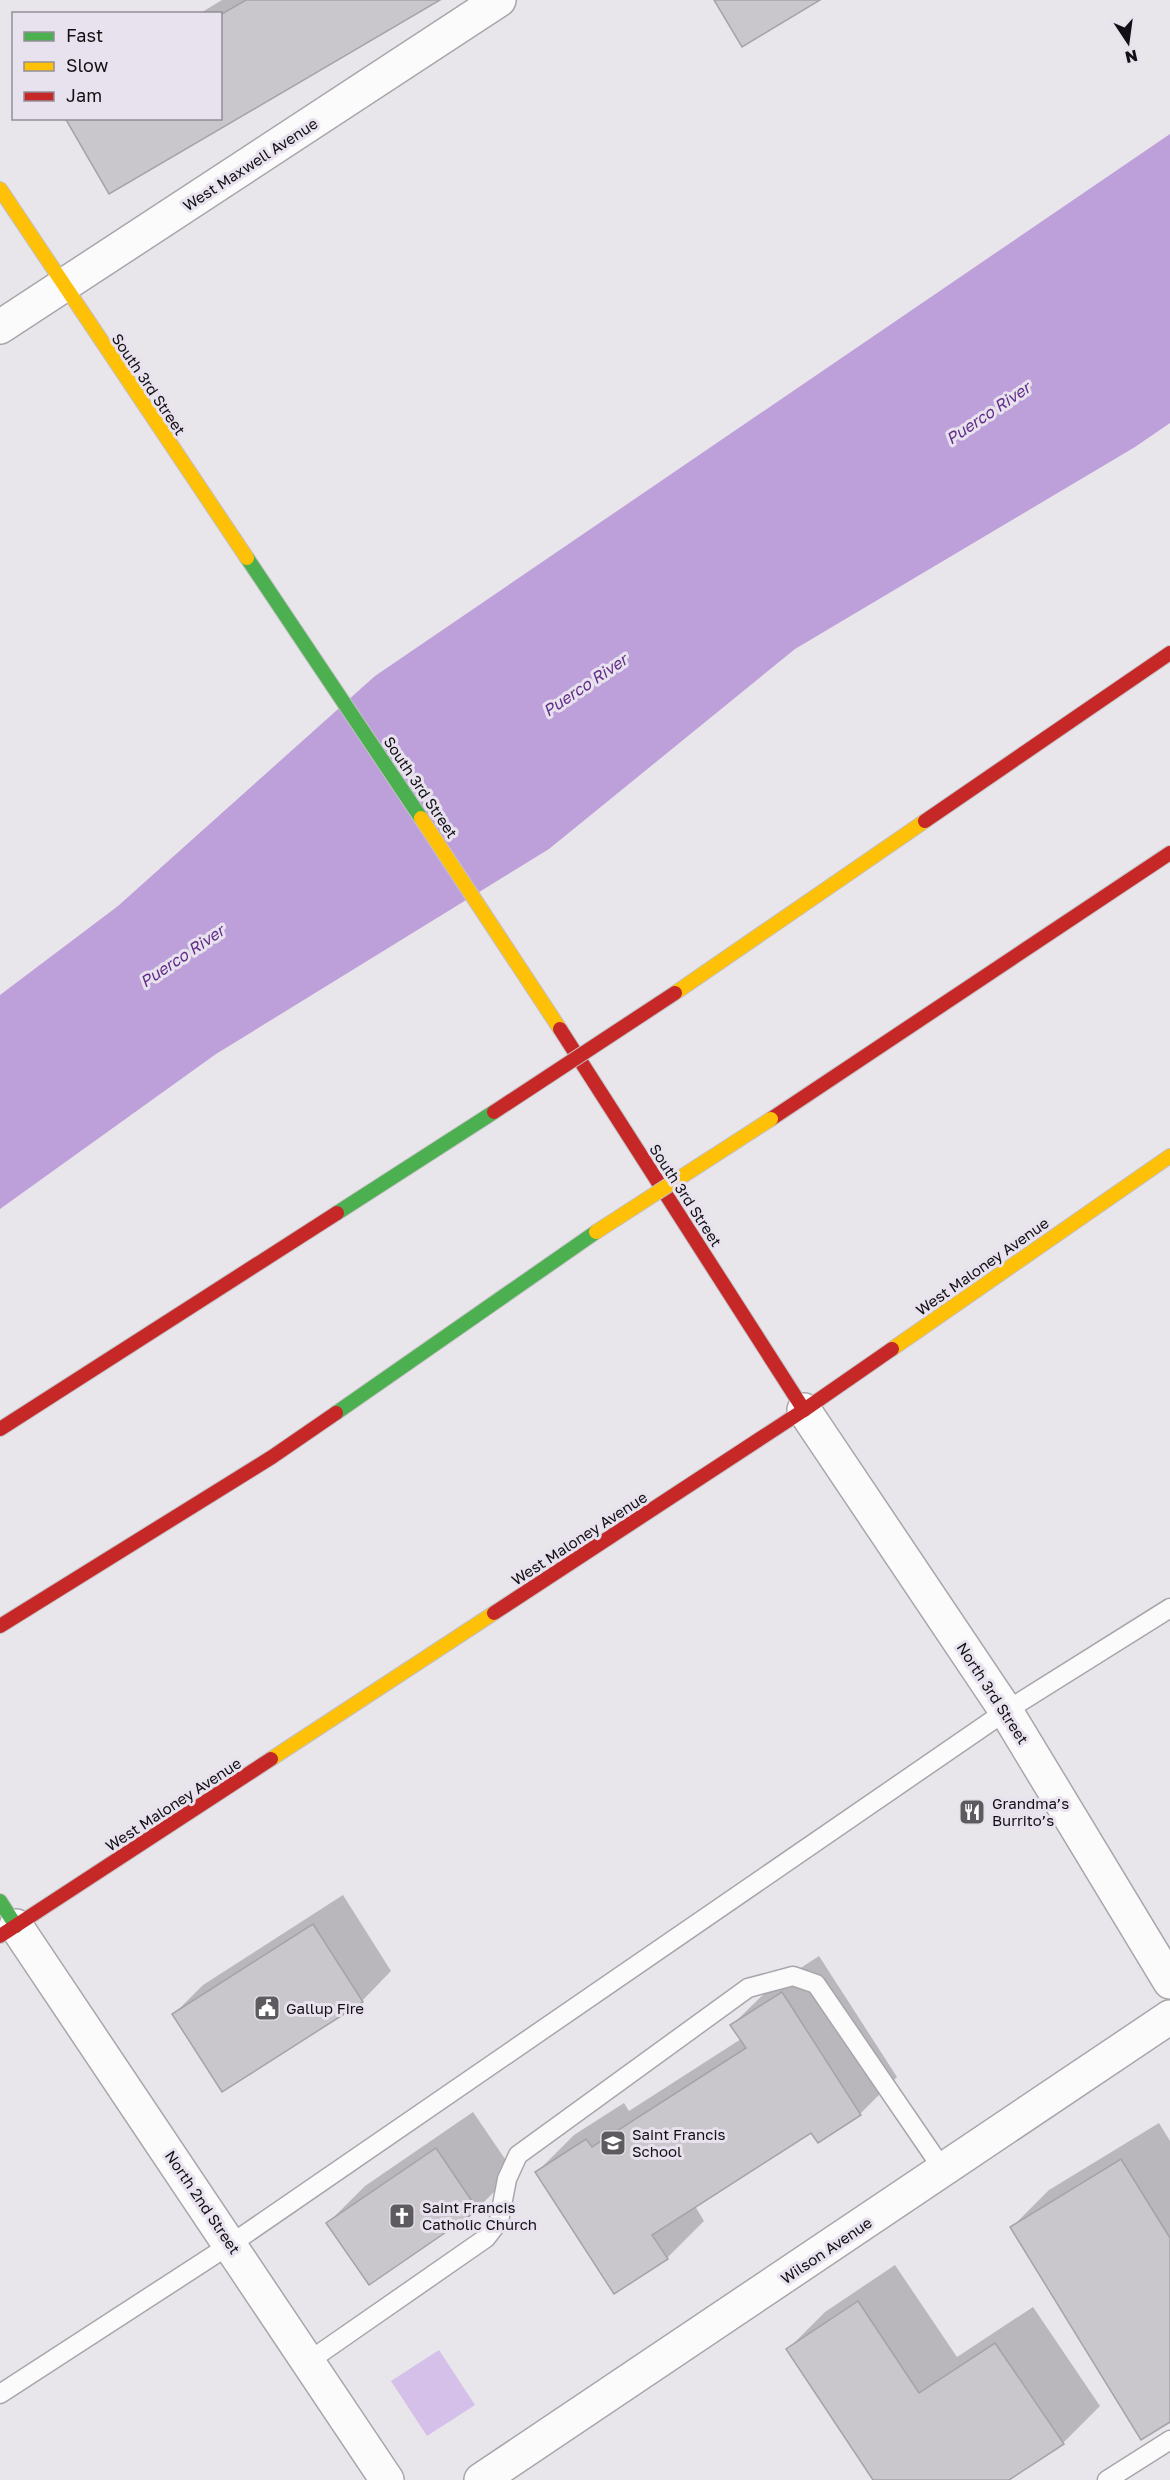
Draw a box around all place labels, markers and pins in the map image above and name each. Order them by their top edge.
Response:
place label: Grandma’s Burrito’s [992,1794,1069,1829]
restaurant icon: Grandma’s Burrito’s [957,1797,987,1827]
public building icon: Gallup Fire [252,1993,282,2023]
place label: Gallup Fire [286,1999,364,2017]
place label: Saint Francis School [632,2125,725,2160]
school or university icon: Saint Francis School [598,2128,628,2158]
place label: Saint Francis Catholic Church [422,2198,537,2233]
church icon: Saint Francis Catholic Church [387,2201,417,2231]

